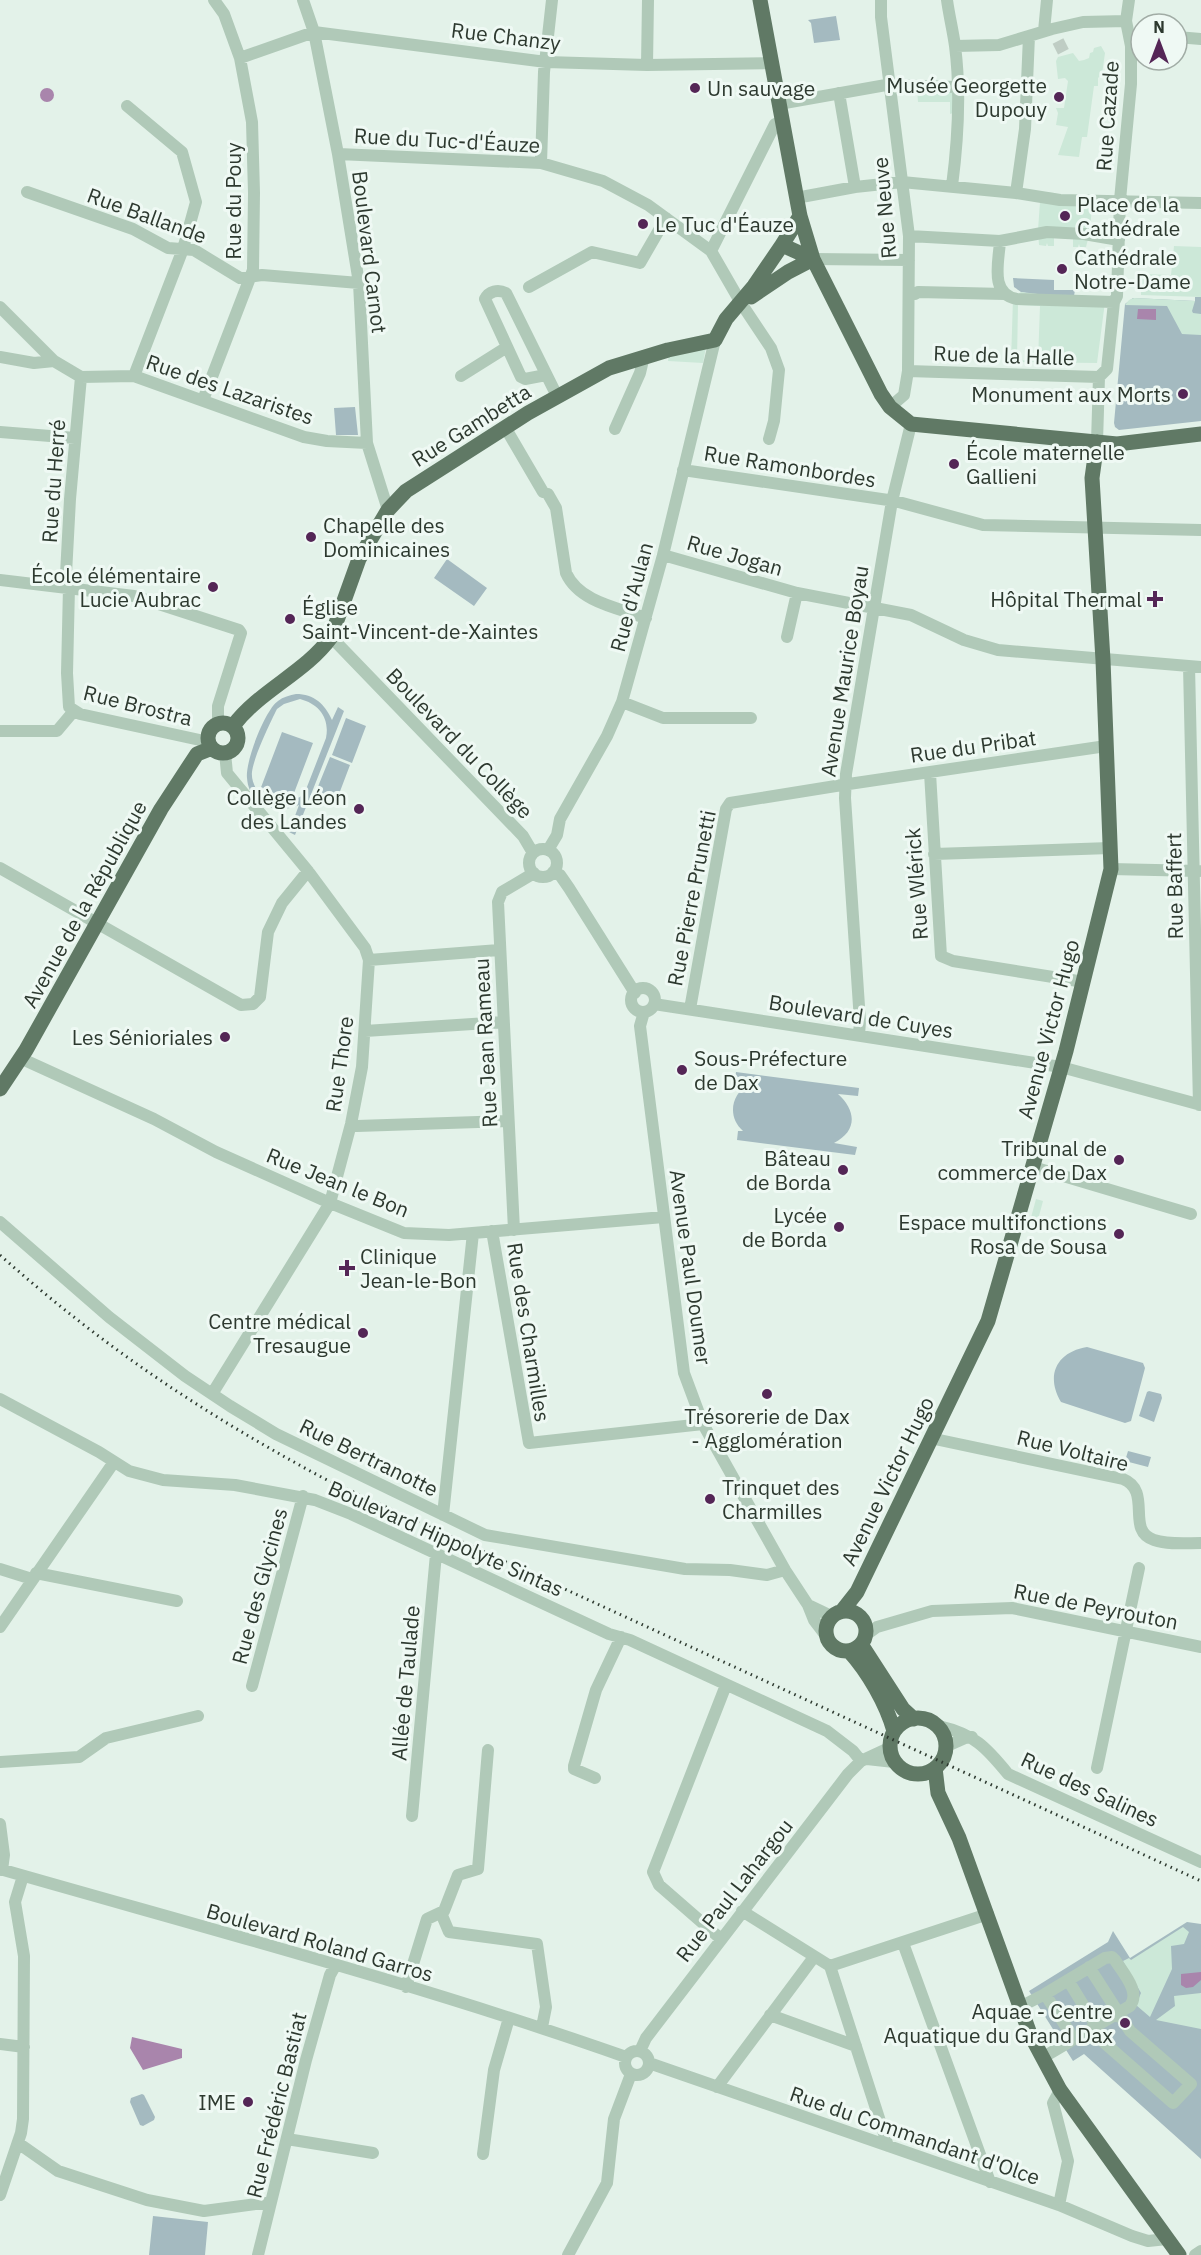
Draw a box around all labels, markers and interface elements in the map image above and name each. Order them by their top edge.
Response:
north arrow [1129,12,1189,72]
street label: Rue Chanzy [450,15,563,57]
text: N [1153,17,1165,37]
street label: Rue Cazade [1089,60,1125,172]
place label: Musée Georgette Dupouy [886,71,1048,123]
place label: Un sauvage [707,74,815,102]
marker: Un sauvage [688,81,702,95]
marker: Musée Georgette Dupouy [1052,90,1066,104]
street label: Rue du Tuc-d'Éauze [353,121,541,159]
street label: Rue du Pouy [219,142,247,260]
street label: Rue Neuve [866,156,902,260]
street label: Boulevard Carnot [346,169,394,335]
street label: Rue Ballande [84,180,210,250]
place label: Place de la Cathédrale [1077,190,1180,242]
marker: Place de la Cathédrale [1058,209,1072,223]
place label: Le Tuc d'Éauze [655,210,794,238]
marker: Le Tuc d'Éauze [636,217,650,231]
place label: Cathédrale Notre-Dame [1074,243,1191,295]
marker: Cathédrale Notre-Dame [1055,262,1069,276]
street label: Rue de la Halle [933,339,1075,371]
street label: Rue des Lazaristes [142,347,318,431]
street label: Rue Gambetta [406,377,536,473]
place label: Monument aux Morts [971,380,1171,408]
marker: Monument aux Morts [1176,387,1190,401]
street label: Rue du Herré [35,418,71,544]
place label: École maternelle Gallieni [966,438,1125,490]
street label: Rue Ramonbordes [702,439,878,493]
marker: École maternelle Gallieni [947,457,961,471]
place label: Chapelle des Dominicaines [323,511,450,563]
street label: Rue Jogan [684,528,786,582]
marker: Chapelle des Dominicaines [304,530,318,544]
street label: Rue d'Aulan [603,539,659,655]
place label: École élémentaire Lucie Aubrac [31,561,201,613]
street label: Avenue Maurice Boyau [813,563,875,779]
marker: École élémentaire Lucie Aubrac [206,580,220,594]
place label: Hôpital Thermal [990,585,1142,613]
marker: Hôpital Thermal [1146,590,1164,608]
place label: Église Saint-Vincent-de-Xaintes [302,593,538,645]
marker: Église Saint-Vincent-de-Xaintes [283,612,297,626]
street label: Boulevard du Collège [381,661,539,825]
street label: Rue Brostra [81,678,195,732]
street label: Rue du Pribat [908,723,1038,769]
place label: Collège Léon des Landes [226,783,347,835]
street label: Avenue de la République [15,795,153,1013]
marker: Collège Léon des Landes [352,802,366,816]
street label: Rue Pierre Prunetti [660,808,722,988]
street label: Rue Wlérick [898,827,934,941]
street label: Rue Baffert [1159,832,1189,940]
street label: Avenue Victor Hugo [1011,936,1085,1122]
street label: Rue Jean Rameau [467,958,503,1128]
street label: Boulevard de Cuyes [767,988,955,1044]
street label: Rue Thore [318,1014,360,1114]
place label: Les Sénioriales [72,1023,213,1051]
marker: Les Sénioriales [218,1030,232,1044]
place label: Sous-Préfecture de Dax [694,1044,847,1096]
marker: Sous-Préfecture de Dax [675,1063,689,1077]
place label: Tribunal de commerce de Dax [937,1134,1107,1186]
street label: Rue Jean le Bon [262,1141,414,1223]
place label: Bâteau de Borda [746,1144,831,1196]
marker: Tribunal de commerce de Dax [1112,1153,1126,1167]
marker: Bâteau de Borda [836,1163,850,1177]
street label: Avenue Paul Doumer [663,1168,719,1367]
place label: Lycée de Borda [742,1201,827,1253]
place label: Espace multifonctions Rosa de Sousa [898,1208,1107,1260]
marker: Lycée de Borda [832,1220,846,1234]
marker: Espace multifonctions Rosa de Sousa [1112,1227,1126,1241]
street label: Rue des Charmilles [501,1240,557,1424]
place label: Clinique Jean-le-Bon [360,1242,477,1294]
marker: Clinique Jean-le-Bon [338,1259,356,1277]
place label: Centre médical Tresaugue [208,1307,351,1359]
marker: Centre médical Tresaugue [356,1326,370,1340]
marker: Trésorerie de Dax - Agglomération [760,1387,774,1401]
street label: Avenue Victor Hugo [834,1392,940,1570]
place label: Trésorerie de Dax - Agglomération [684,1402,850,1454]
street label: Rue Bertranotte [295,1411,443,1503]
street label: Rue Voltaire [1014,1423,1132,1477]
street label: Boulevard Hippolyte Sintas [324,1473,568,1603]
place label: Trinquet des Charmilles [722,1473,840,1525]
marker: Trinquet des Charmilles [703,1492,717,1506]
street label: Rue des Glycines [225,1505,293,1667]
street label: Rue de Peyrouton [1011,1576,1181,1636]
street label: Allée de Taulade [384,1604,426,1762]
street label: Rue des Salines [1017,1745,1163,1833]
street label: Rue Paul Lahargou [669,1812,799,1968]
street label: Boulevard Roland Garros [203,1896,437,1988]
place label: Aquae - Centre Aquatique du Grand Dax [883,1997,1113,2049]
street label: Rue Frédéric Bastiat [239,2009,313,2201]
marker: Aquae - Centre Aquatique du Grand Dax [1118,2016,1132,2030]
street label: Rue du Commandant d'Olce [786,2079,1044,2191]
place label: IME [198,2088,236,2116]
marker: IME [241,2095,255,2109]

